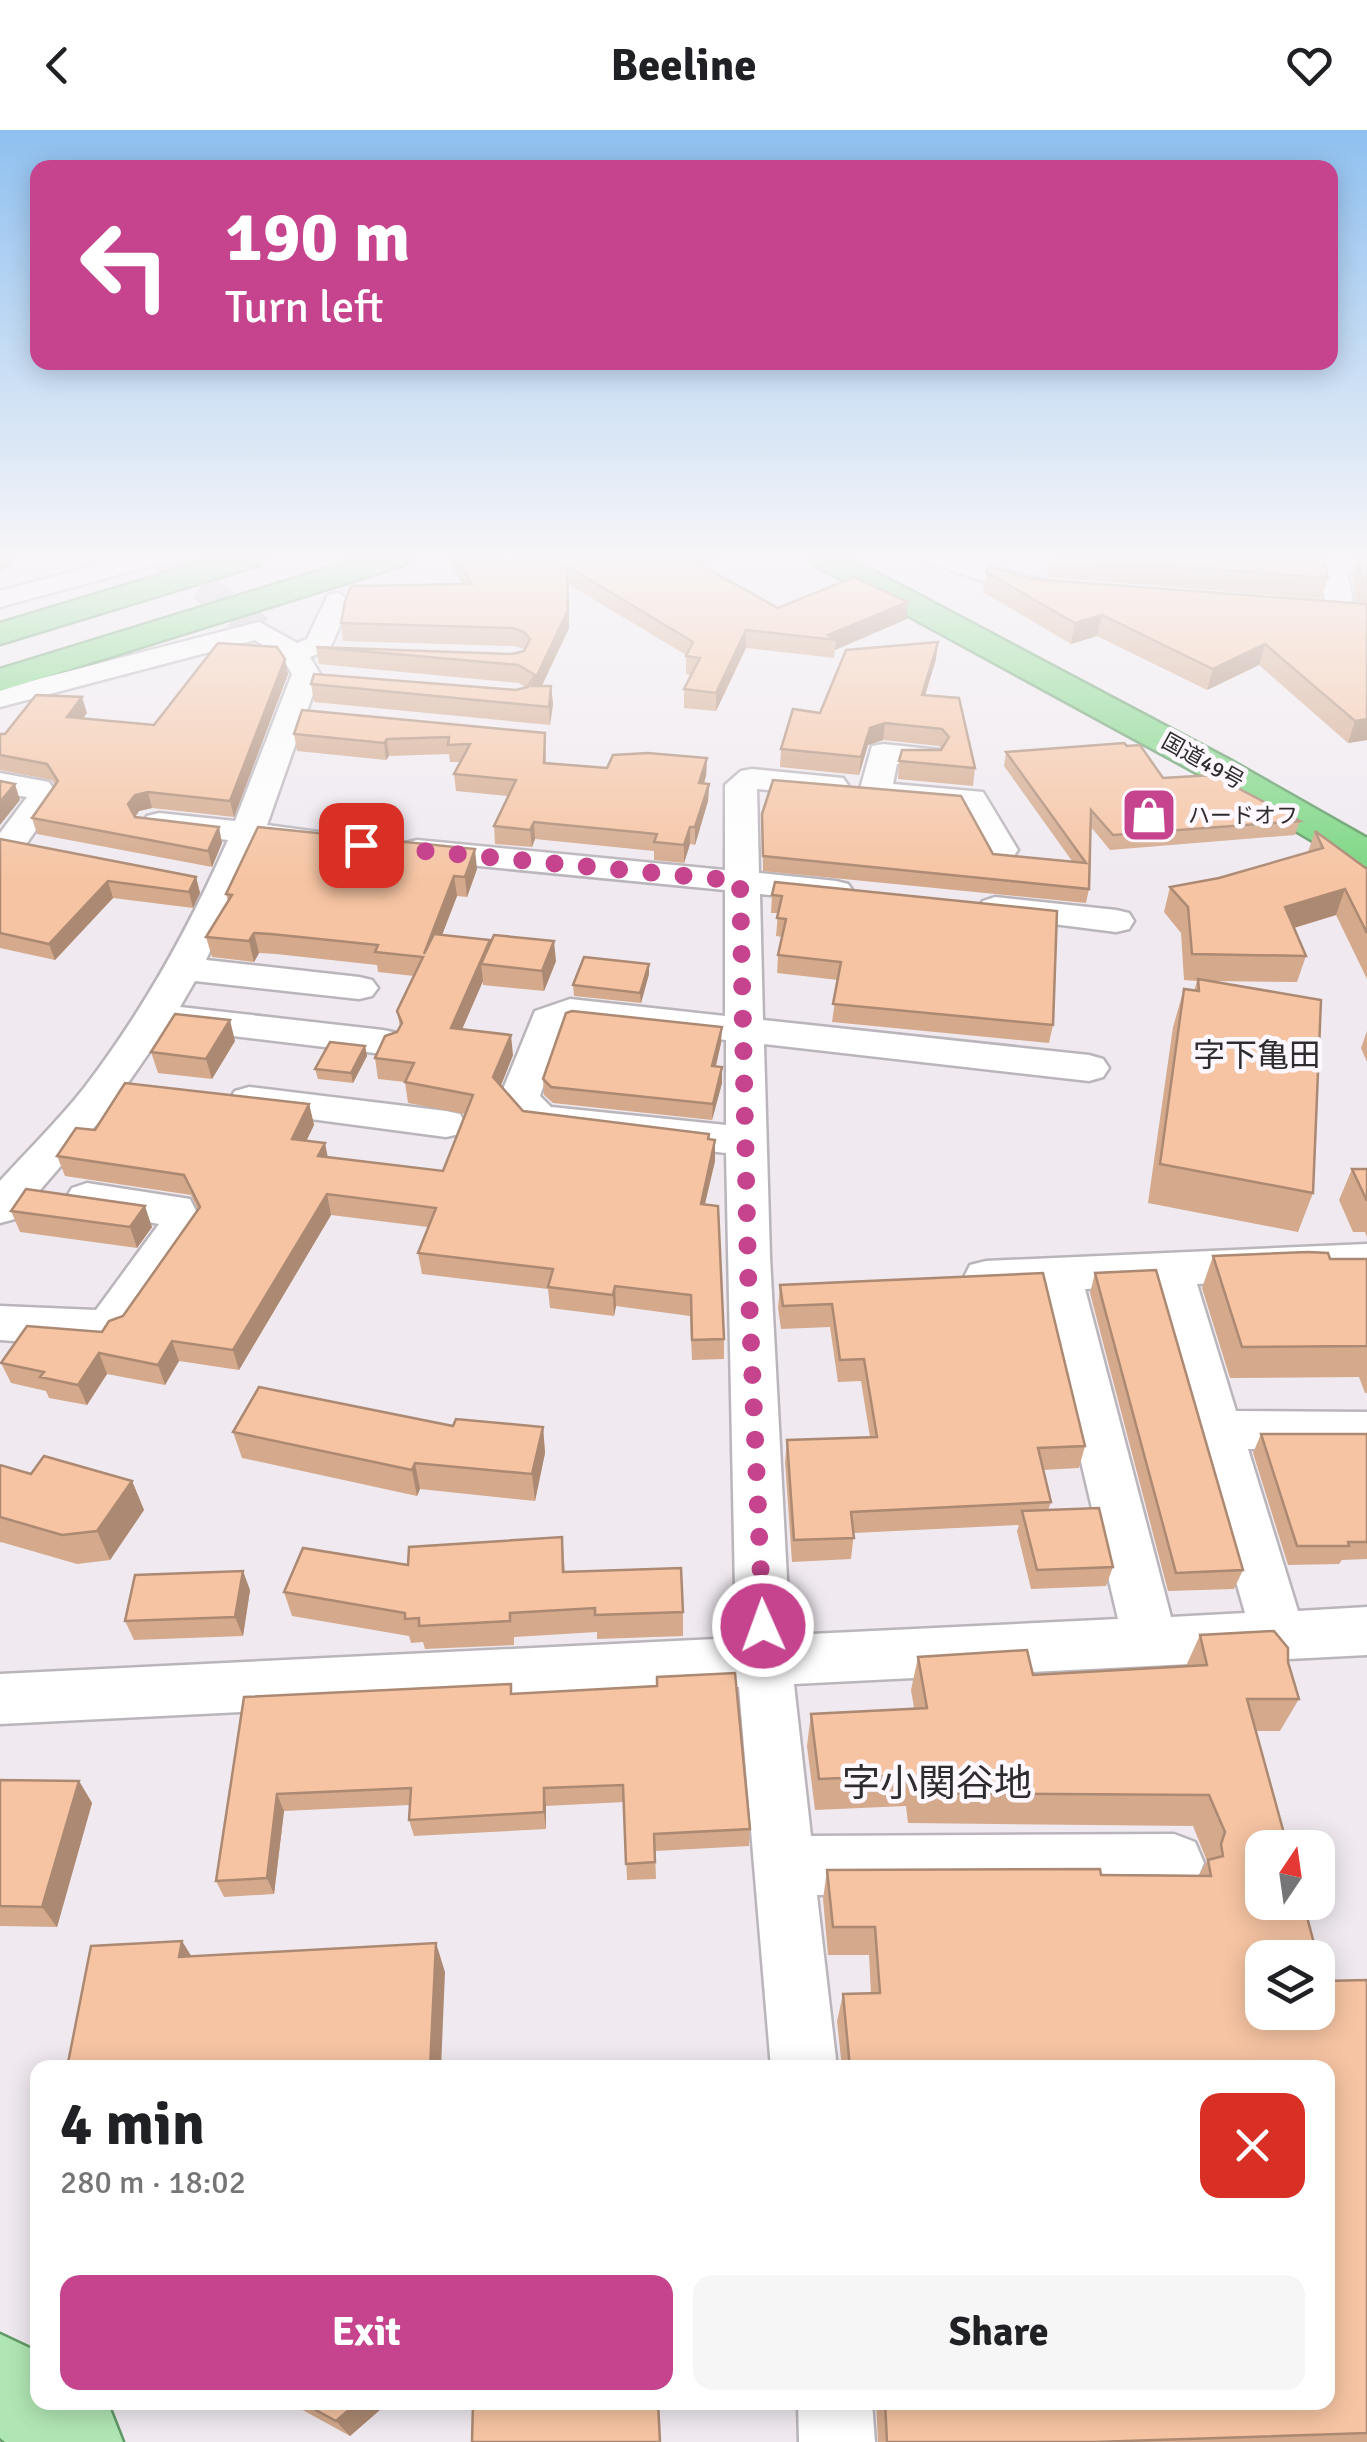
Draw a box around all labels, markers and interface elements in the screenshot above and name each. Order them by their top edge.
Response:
icon: back [30,38,85,93]
text: Beeline [610,38,757,93]
icon: heart [1282,38,1337,93]
text: 190 m [225,194,410,280]
icon: left [60,200,190,330]
text: Turn left [225,280,384,335]
street label: 国道49号 [1157,727,1249,795]
shop icon: ハードオフ [1119,785,1179,845]
place label: ハードオフ [1188,802,1298,829]
pin [319,803,404,888]
icon: arrive [334,818,389,873]
district label: 字下亀田 [1193,1036,1321,1075]
position arrow [711,1574,815,1678]
district label: 字小関谷地 [842,1760,1032,1807]
north arrow [1245,1830,1335,1920]
map controls [1245,1830,1335,2030]
button: layers [1245,1940,1335,2030]
text: 4 min [60,2088,205,2162]
button: close [1200,2093,1305,2198]
text: 280 m · 18:02 [60,2163,246,2202]
button: Exit [60,2275,673,2390]
button: Share [693,2275,1305,2390]

